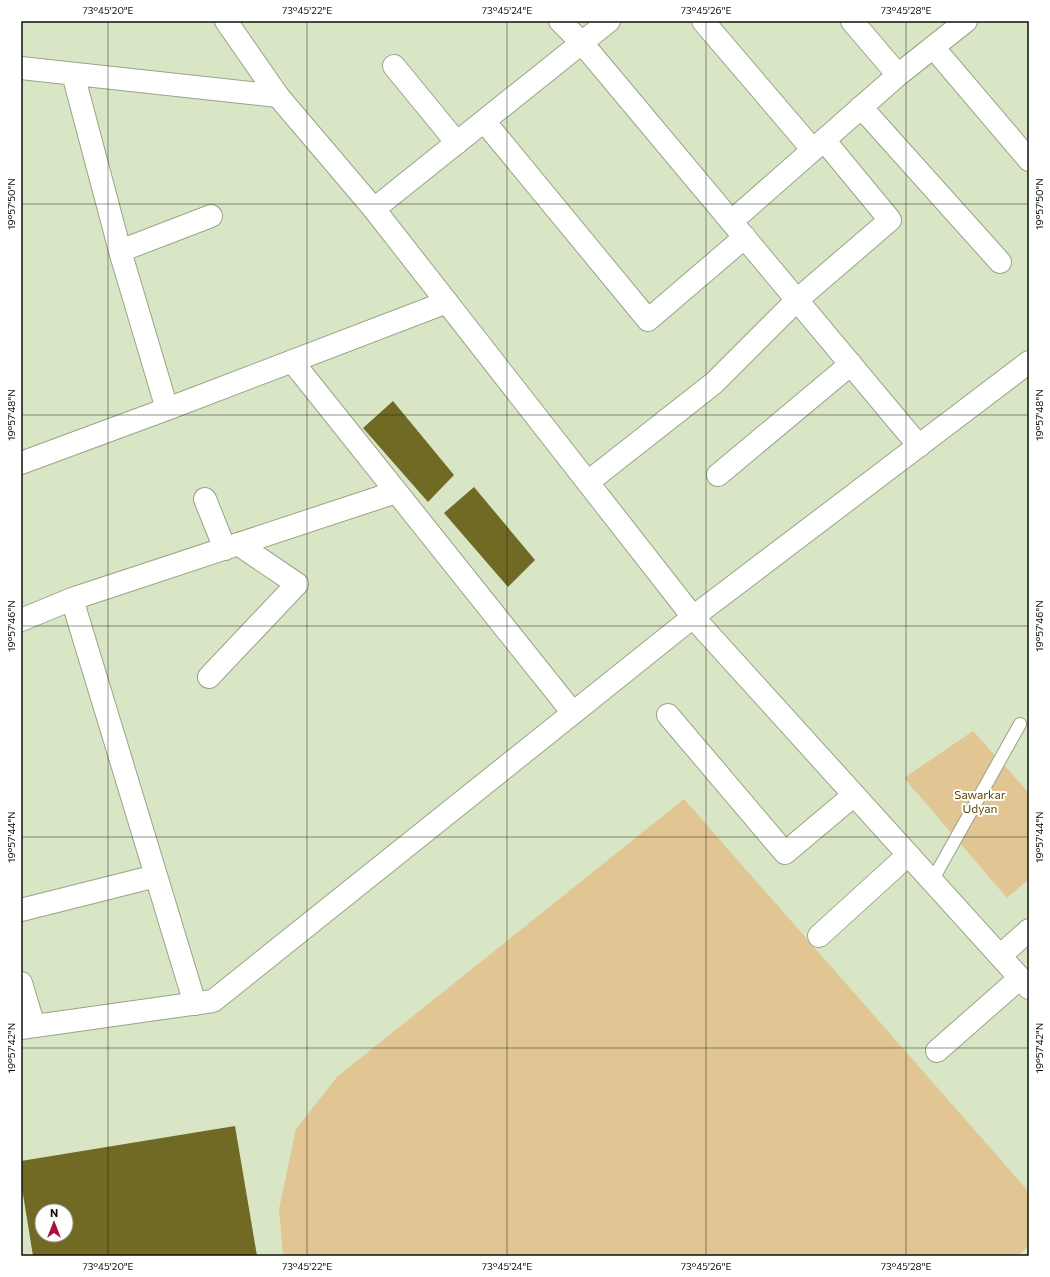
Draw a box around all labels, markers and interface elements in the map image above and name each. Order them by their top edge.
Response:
text: 73°45'20"E [82,4,134,16]
text: 73°45'22"E [282,4,332,16]
text: 73°45'24"E [482,4,532,16]
text: 73°45'26"E [681,4,731,16]
text: 73°45'28"E [881,4,931,16]
text: 19°57'50"N [5,178,17,230]
text: 19°57'50"N [1033,178,1045,230]
text: 19°57'48"N [5,389,17,441]
text: 19°57'48"N [1033,389,1045,441]
text: 19°57'46"N [5,600,17,652]
text: 19°57'46"N [1033,600,1045,652]
park label: Sawarkar Udyan [954,787,1006,815]
text: 19°57'44"N [5,811,17,863]
text: 19°57'44"N [1033,811,1045,863]
text: 19°57'42"N [5,1023,17,1073]
text: 19°57'42"N [1033,1023,1045,1073]
north arrow [34,1203,74,1243]
text: N [50,1206,58,1219]
text: 73°45'20"E [82,1260,134,1272]
text: 73°45'22"E [282,1260,332,1272]
text: 73°45'24"E [482,1260,532,1272]
text: 73°45'26"E [681,1260,731,1272]
text: 73°45'28"E [881,1260,931,1272]

